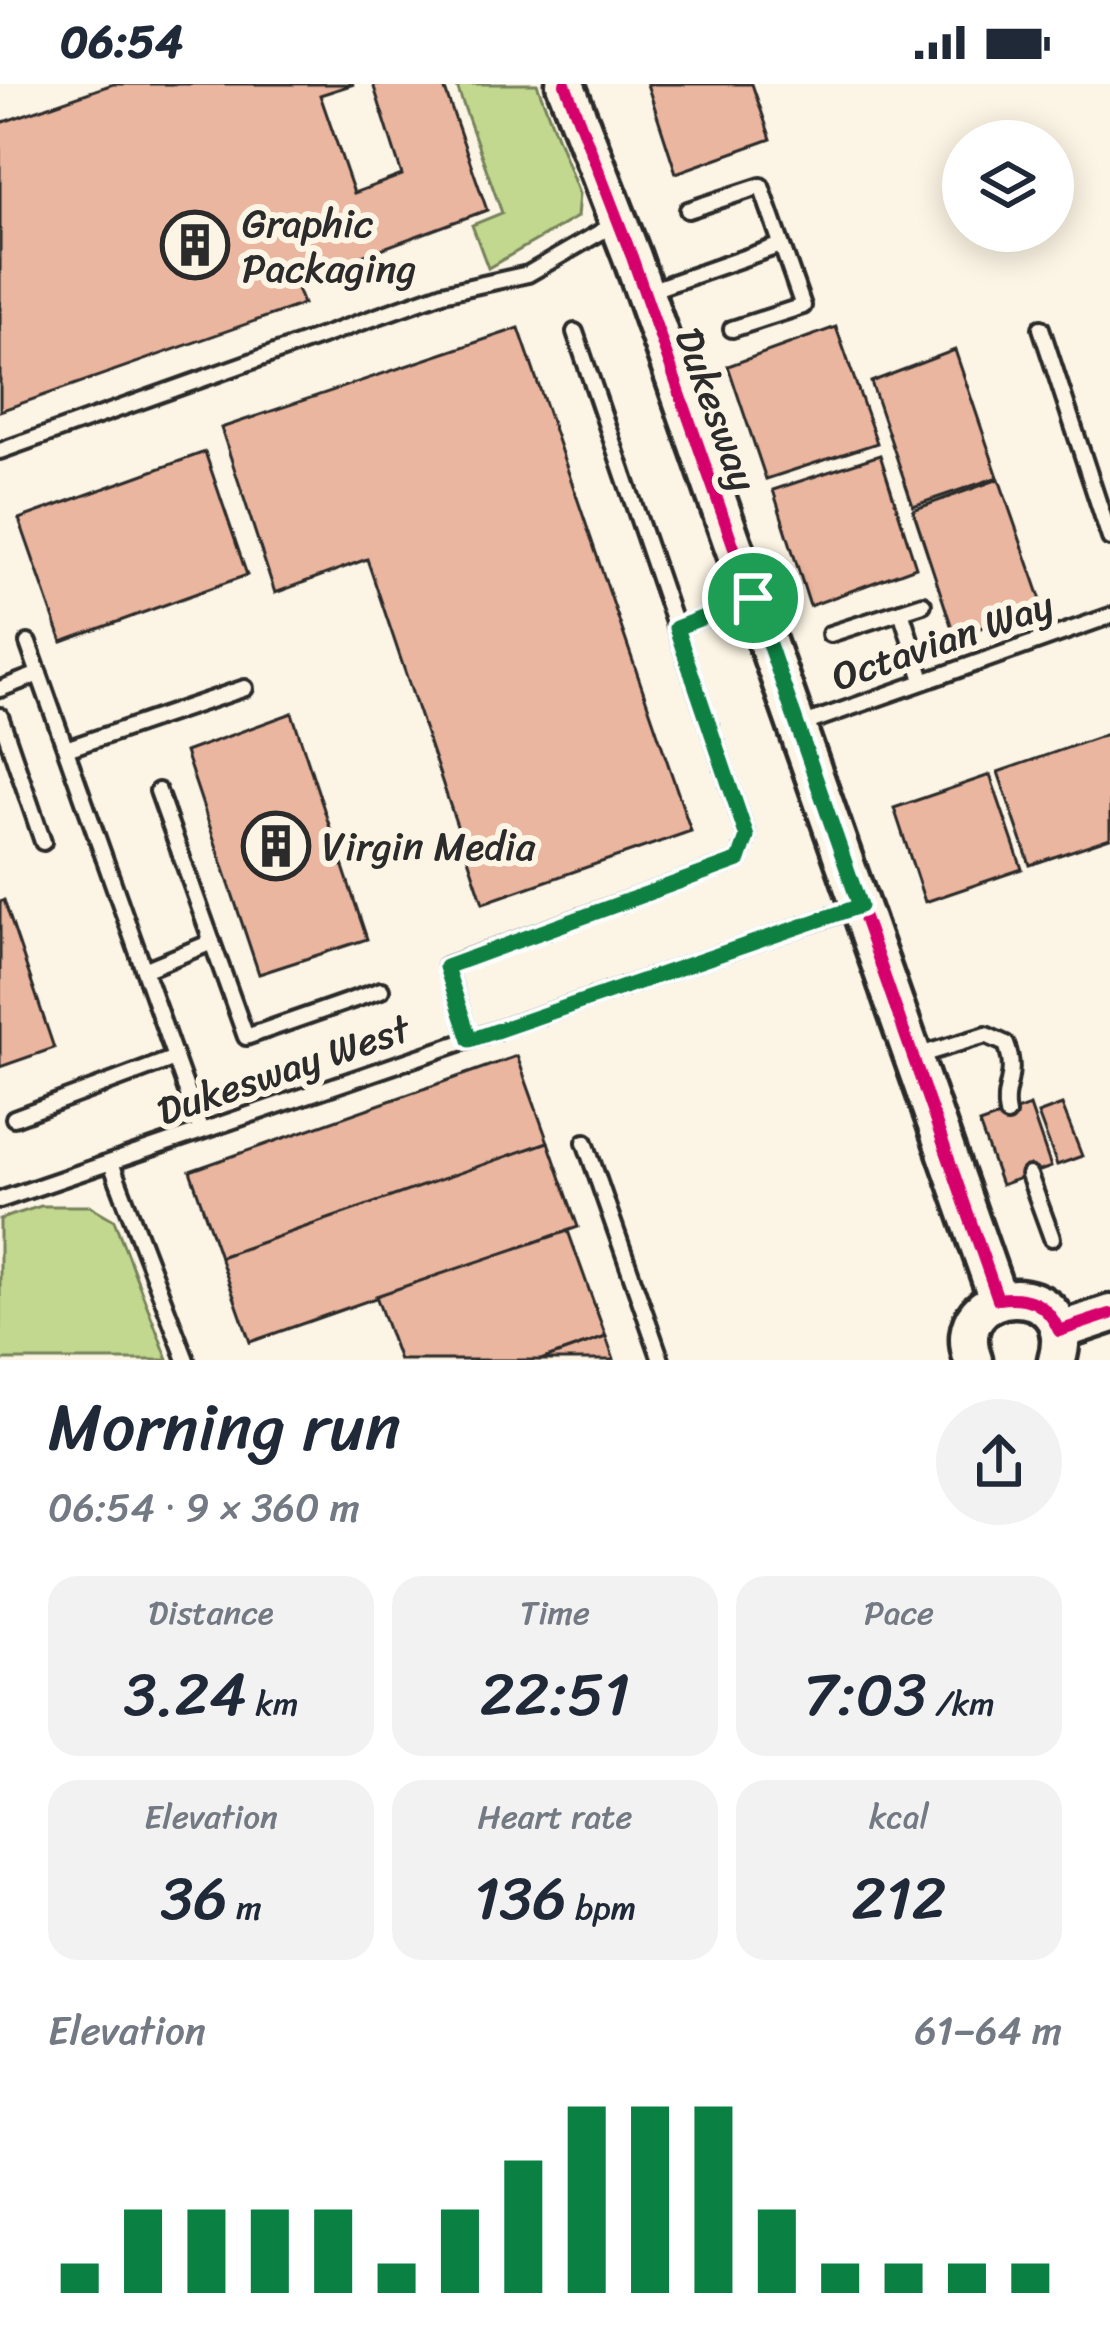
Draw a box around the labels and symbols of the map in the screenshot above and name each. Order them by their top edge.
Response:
place label: Graphic Packaging [242,189,416,303]
building icon: Graphic Packaging [160,210,230,280]
street label: Dukesway [655,318,778,501]
pin [702,547,804,649]
street label: Octavian Way [822,570,1063,711]
building icon: Virgin Media [241,811,311,881]
place label: Virgin Media [322,812,536,881]
street label: Dukesway West [147,994,420,1145]

